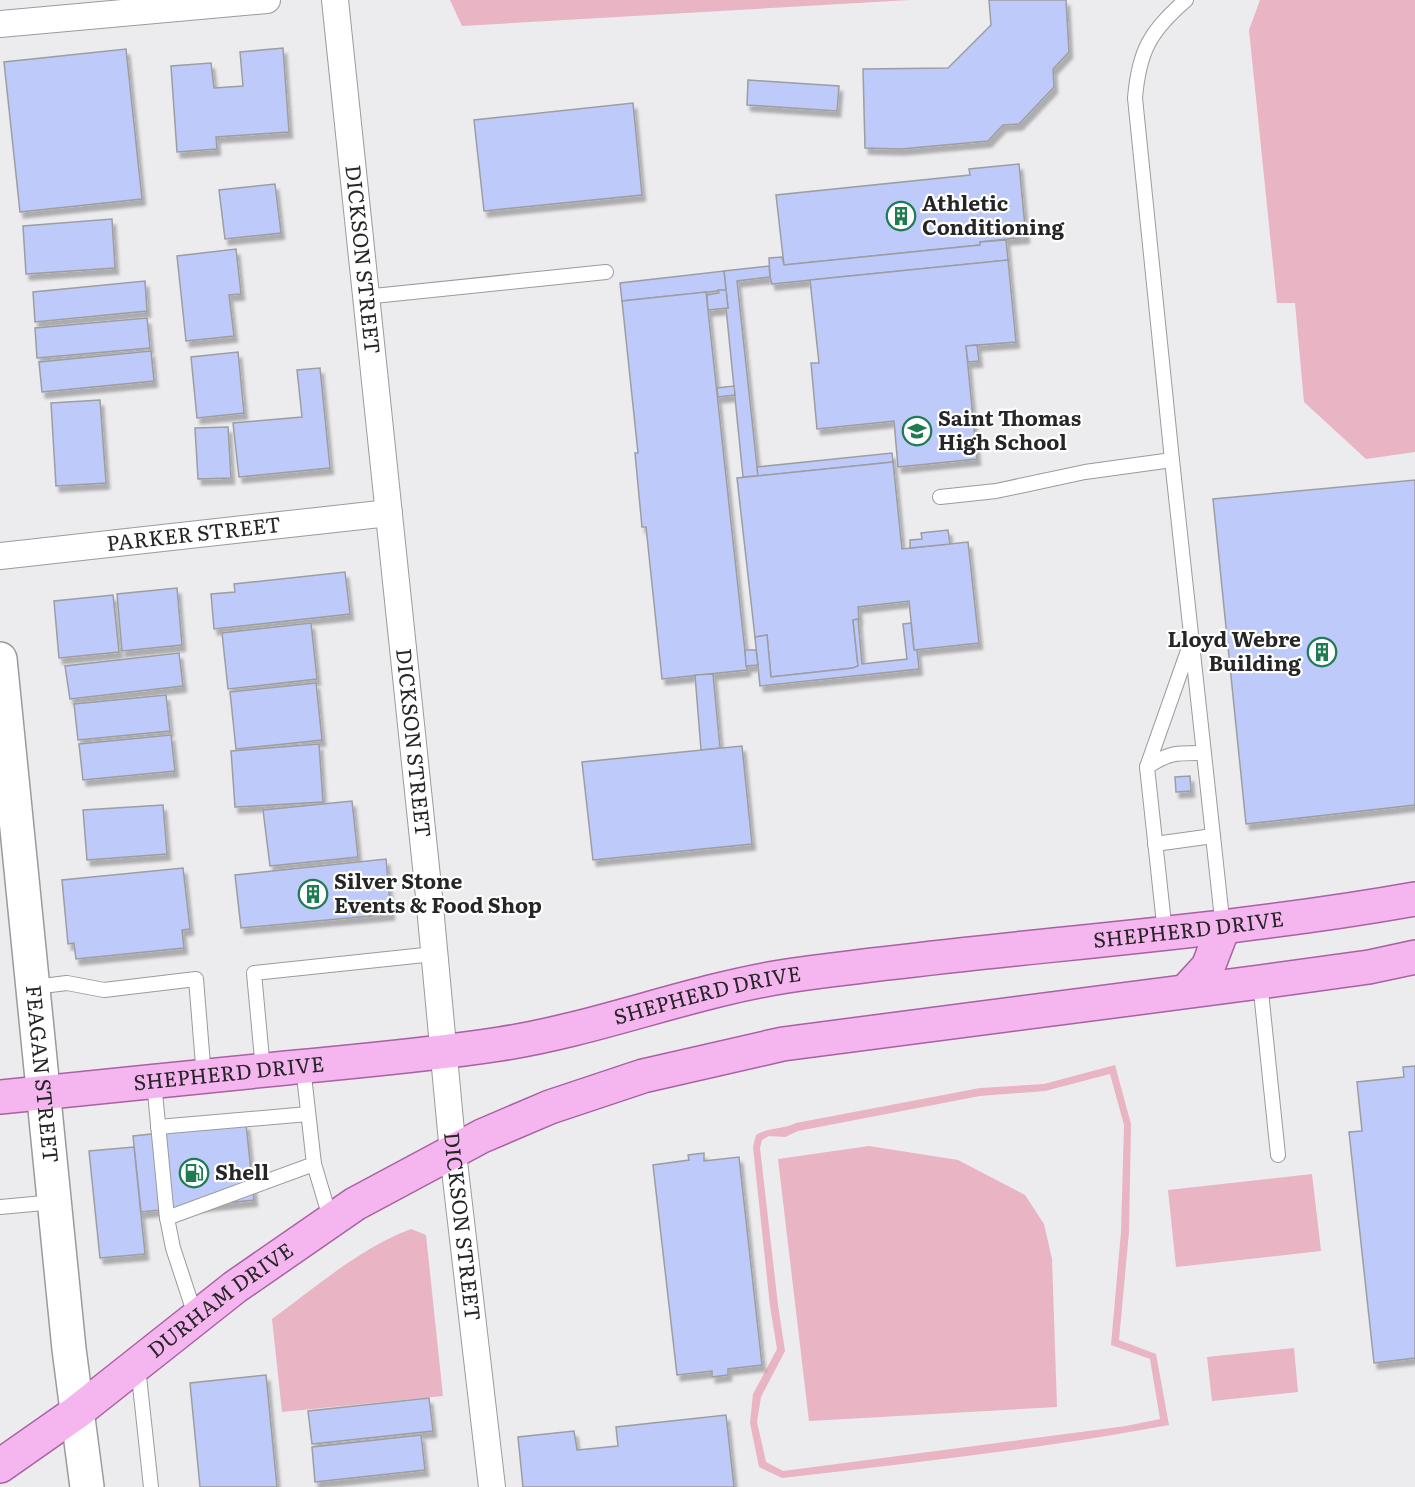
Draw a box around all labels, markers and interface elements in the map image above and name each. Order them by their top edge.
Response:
street label: DICKSON STREET [339,163,390,355]
place label: Athletic Conditioning [922,186,1065,241]
building icon: Athletic Conditioning [885,200,917,232]
place label: Saint Thomas High School [938,401,1081,456]
school or university icon: Saint Thomas High School [901,415,933,447]
street label: PARKER STREET [105,507,282,557]
place label: Lloyd Webre Building [1167,622,1301,677]
building icon: Lloyd Webre Building [1306,636,1338,668]
street label: DICKSON STREET [390,647,441,839]
place label: Silver Stone Events & Food Shop [334,864,542,919]
building icon: Silver Stone Events & Food Shop [297,878,329,910]
street label: SHEPHERD DRIVE [1091,901,1285,954]
street label: SHEPHERD DRIVE [610,956,803,1031]
street label: FEAGAN STREET [20,983,68,1164]
street label: SHEPHERD DRIVE [132,1046,326,1096]
street label: DICKSON STREET [438,1130,490,1322]
place label: Shell [215,1155,270,1186]
fuel station icon: Shell [178,1157,210,1189]
street label: DURHAM DRIVE [140,1233,299,1364]

